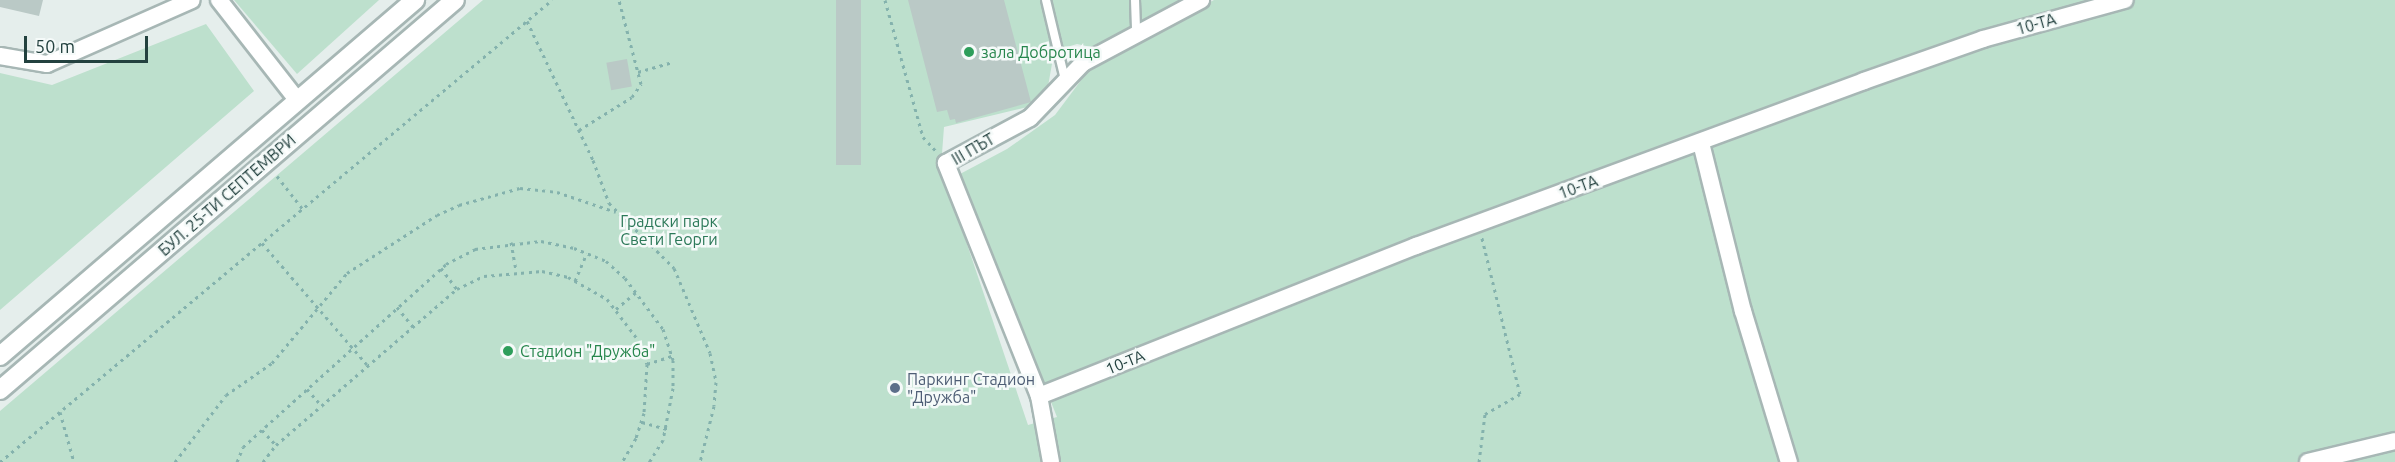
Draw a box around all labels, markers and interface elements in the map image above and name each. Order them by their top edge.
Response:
street label: 10-ТА [2014,9,2058,39]
scale bar [27,24,152,62]
text: 50 m [35,36,75,56]
place label: зала Добротица [981,42,1101,62]
marker: зала Добротица [962,45,976,59]
street label: ІІІ ПЪТ [948,129,998,169]
street label: БУЛ. 25-ТИ СЕПТЕМВРИ [154,130,300,260]
street label: 10-ТА [1556,171,1600,203]
park label: Градски парк Свети Георги [620,211,718,249]
place label: Стадион "Дружба" [520,341,655,361]
marker: Стадион "Дружба" [501,344,515,358]
street label: 10-ТА [1103,346,1147,378]
place label: Паркинг Стадион "Дружба" [907,369,1035,407]
marker: Паркинг Стадион "Дружба" [888,381,902,395]

